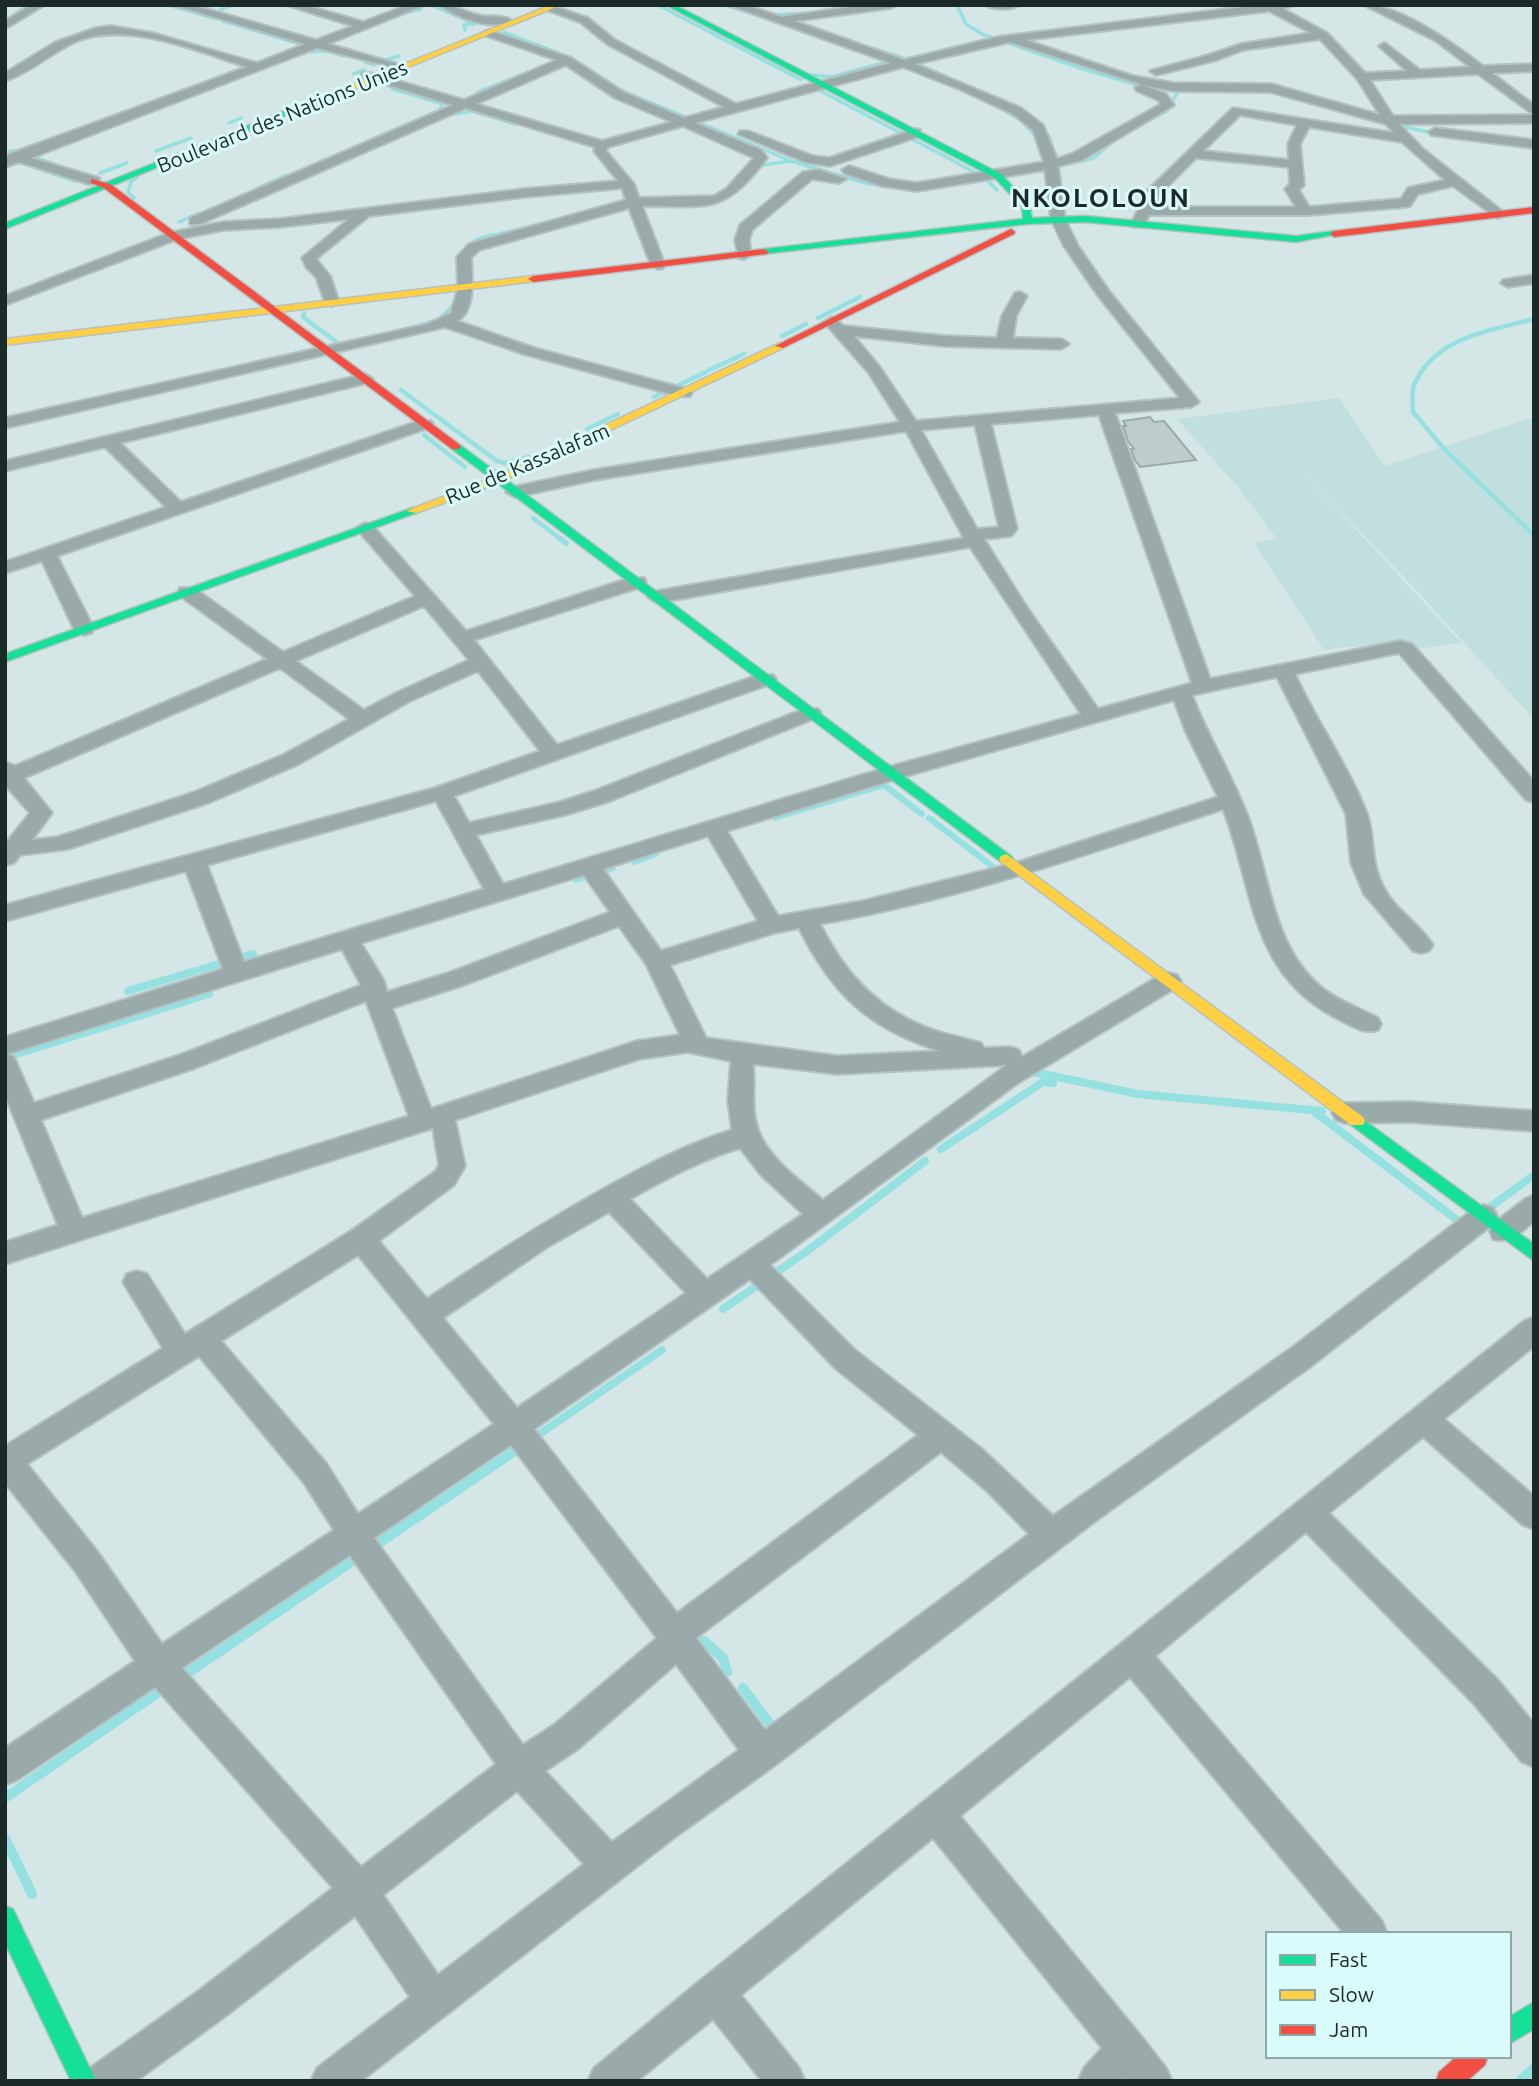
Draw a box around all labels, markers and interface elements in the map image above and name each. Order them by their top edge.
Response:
street label: Boulevard des Nations Unies [153,55,411,177]
district label: NKOLOLOUN [1011,183,1191,212]
street label: Rue de Kassalafam [441,418,613,508]
legend [1266,1932,1511,2058]
text: Fast [1329,1947,1367,1971]
text: Slow [1329,1982,1374,2006]
text: Jam [1329,2017,1368,2041]

